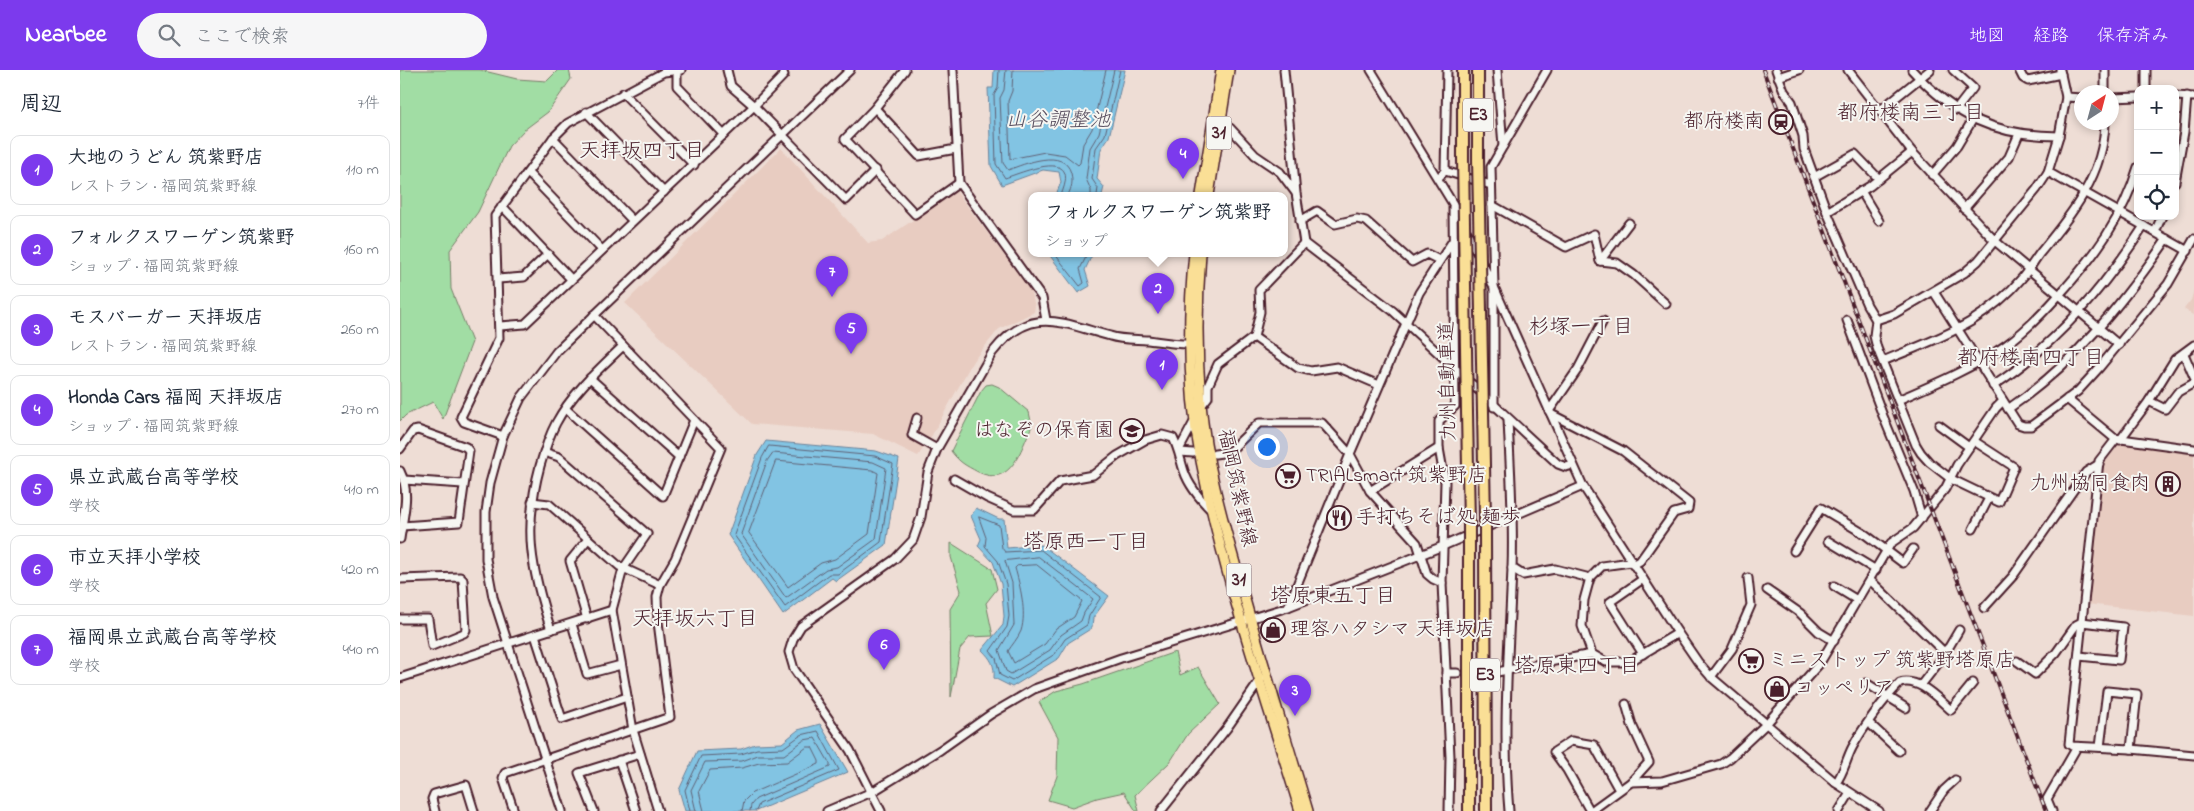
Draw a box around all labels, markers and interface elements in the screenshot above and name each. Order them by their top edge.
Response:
search box [137,13,487,58]
text: Nearbee [25,18,107,53]
icon: search [155,21,183,49]
text: ここで検索 [195,24,290,51]
text: 地図 [1969,24,2005,50]
text: 経路 [2033,24,2069,50]
text: 保存済み [2097,24,2169,50]
north arrow [2074,85,2119,130]
map controls [2134,85,2179,220]
button: + [2134,85,2179,130]
text: 周辺 [20,90,62,120]
text: 7件 [357,92,380,116]
road number: E3 [1463,98,1493,132]
district label: 都府楼南三丁目 [1838,99,1985,129]
water label: 山谷調整池 [1006,106,1111,136]
place label: 都府楼南 [1684,108,1764,137]
station icon: 都府楼南 [1768,109,1794,135]
road number: 31 [1206,116,1232,150]
button: − [2134,130,2179,175]
district label: 天拝坂四丁目 [579,137,705,167]
pin: 4 [1167,138,1199,179]
text: 大地のうどん 筑紫野店 [68,145,264,172]
text: 1 [34,158,40,182]
text: 110 m [345,158,379,182]
text: レストラン · 福岡筑紫野線 [68,175,257,199]
button: locate [2134,175,2179,220]
popup [1028,192,1288,257]
text: フォルクスワーゲン筑紫野 [1045,200,1271,227]
text: フォルクスワーゲン筑紫野 [68,225,294,252]
text: ショップ [1045,230,1108,254]
text: 2 [33,238,41,262]
text: 160 m [344,238,379,262]
text: ショップ · 福岡筑紫野線 [68,255,239,279]
pin: 7 [816,256,848,297]
pin: 2 [1142,273,1174,314]
text: モスバーガー 天拝坂店 [68,305,263,332]
pin: 5 [835,313,867,354]
district label: 杉塚一丁目 [1529,313,1634,343]
text: 3 [34,318,40,342]
text: 260 m [341,318,379,342]
street label: 九州自動車道 [1433,321,1465,441]
text: レストラン · 福岡筑紫野線 [68,335,257,359]
district label: 都府楼南四丁目 [1958,344,2105,374]
pin: 1 [1146,349,1178,390]
text: Honda Cars 福岡 天拝坂店 [68,385,284,412]
text: 4 [34,398,40,422]
text: 270 m [341,398,379,422]
text: ショップ · 福岡筑紫野線 [68,415,239,439]
place label: はなぞの保育園 [974,417,1114,446]
school or university icon: はなぞの保育園 [1119,418,1145,444]
street label: 福岡筑紫野線 [1209,426,1263,550]
your location [1254,434,1280,460]
place label: TRIALsmart 筑紫野店 [1306,462,1487,491]
supermarket icon: TRIALsmart 筑紫野店 [1275,463,1301,489]
text: 県立武蔵台高等学校 [68,465,239,492]
place label: 九州協同食肉 [2030,470,2150,499]
building icon: 九州協同食肉 [2155,471,2181,497]
text: 5 [32,478,42,502]
text: 410 m [344,478,379,502]
text: 学校 [68,495,100,519]
place label: 手打ちそば処 麺歩 [1356,504,1521,533]
restaurant icon: 手打ちそば処 麺歩 [1326,505,1352,531]
district label: 塔原西一丁目 [1023,528,1149,558]
text: 市立天拝小学校 [68,545,201,572]
text: 6 [33,558,41,582]
text: 420 m [341,558,379,582]
road number: 31 [1226,564,1252,596]
text: 学校 [68,575,100,599]
district label: 塔原東五丁目 [1270,582,1396,612]
district label: 天拝坂六丁目 [632,605,758,635]
place label: 理容ハタシマ 天拝坂店 [1290,616,1495,645]
shop icon: 理容ハタシマ 天拝坂店 [1260,617,1286,643]
text: 福岡県立武蔵台高等学校 [68,625,277,652]
pin: 6 [868,629,900,670]
text: 7 [34,638,40,662]
text: 440 m [342,638,379,662]
place label: ミニストップ 筑紫野塔原店 [1768,647,2015,676]
supermarket icon: ミニストップ 筑紫野塔原店 [1738,648,1764,674]
district label: 塔原東四丁目 [1514,652,1640,682]
text: 学校 [68,655,100,679]
road number: E3 [1470,658,1500,692]
pin: 3 [1279,675,1311,716]
place label: コッペリア [1794,675,1894,704]
shop icon: コッペリア [1764,676,1790,702]

